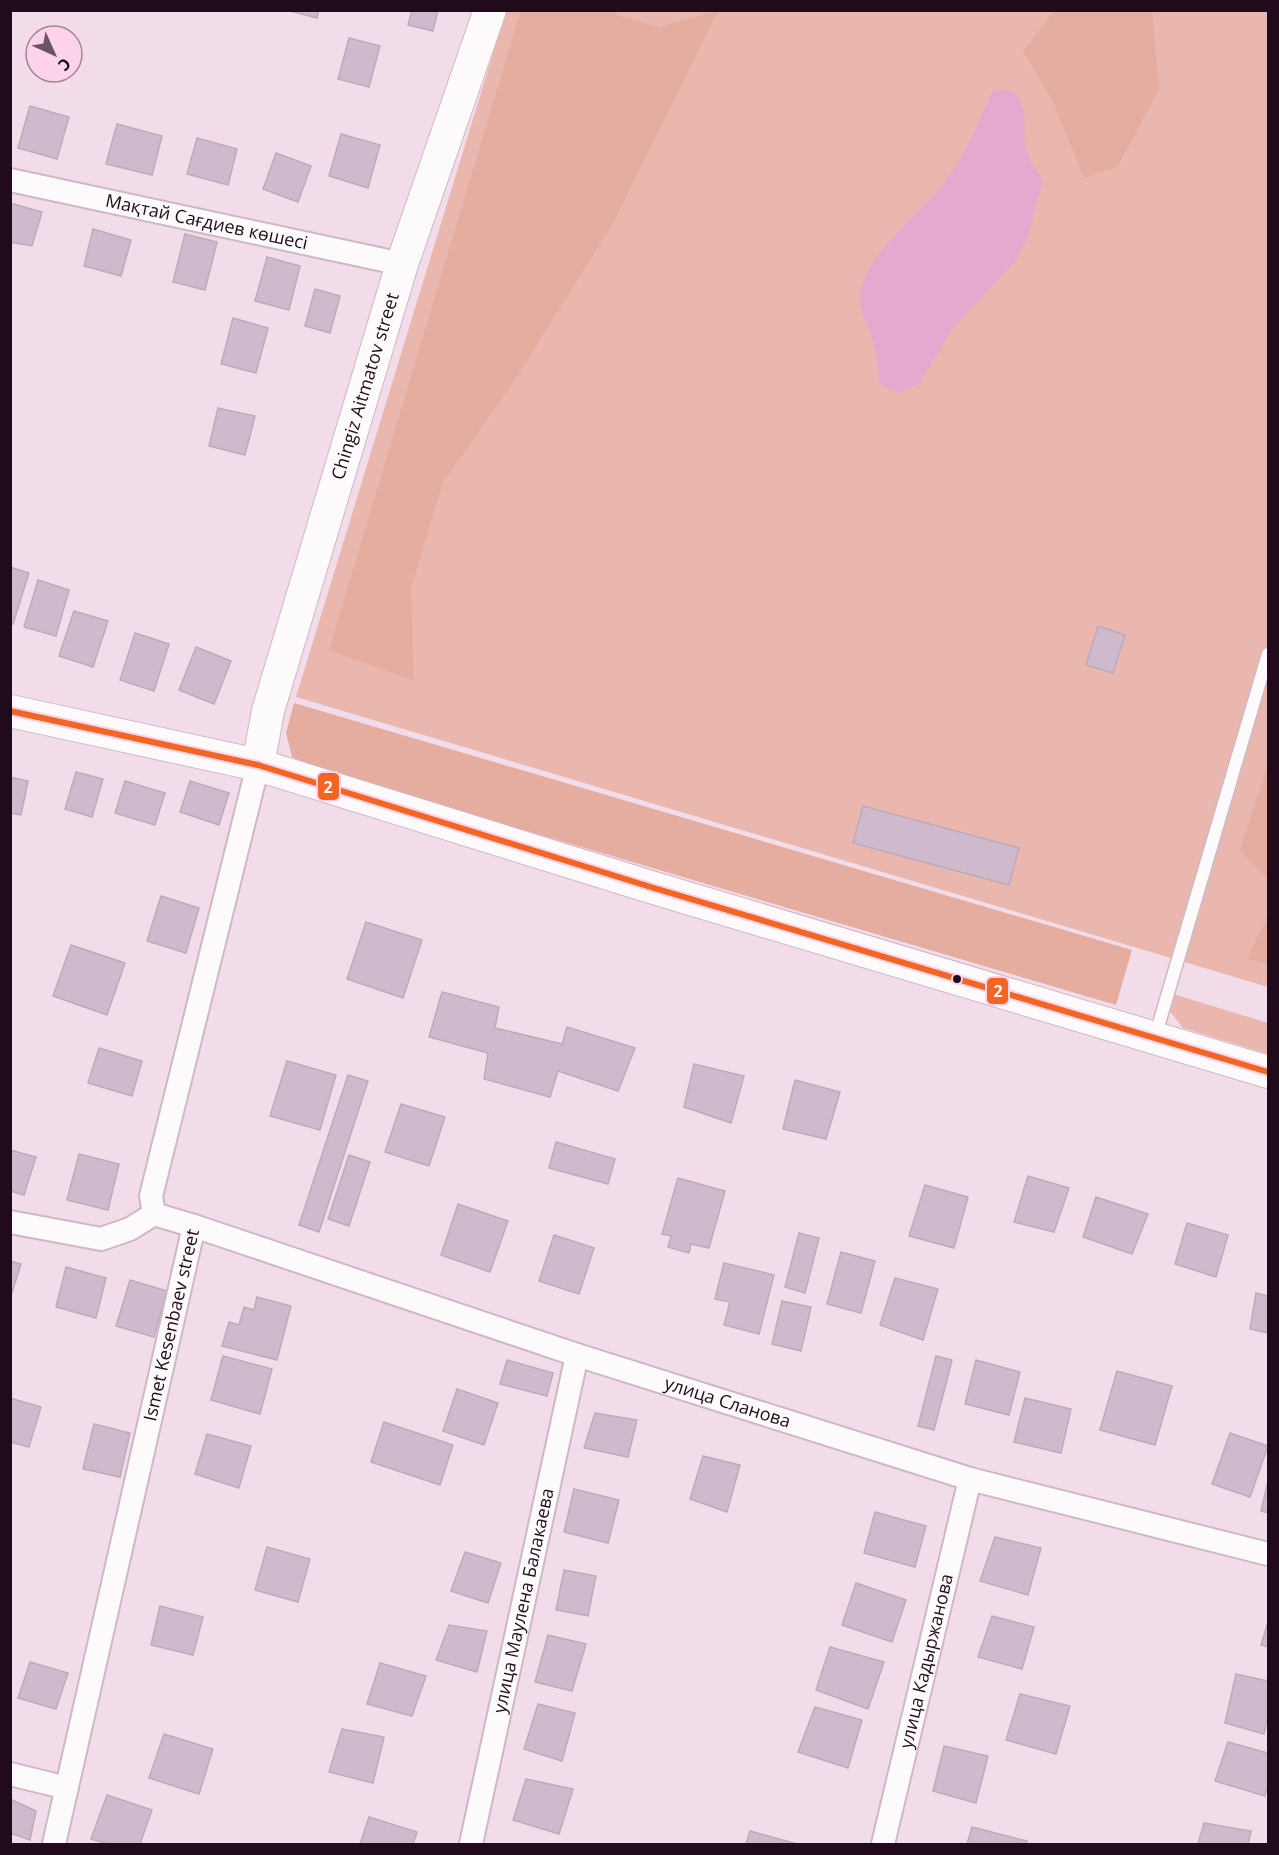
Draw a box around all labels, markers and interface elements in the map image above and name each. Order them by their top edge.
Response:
north arrow [24,24,84,84]
text: С [53,53,76,76]
street label: Мақтай Сағдиев көшесі [103,188,310,254]
street label: Chingiz Aitmatov street [325,289,404,482]
line badge: 2 [317,772,340,801]
text: 2 [323,776,333,798]
unlabelled marker [951,973,963,985]
line badge: 2 [986,977,1009,1005]
text: 2 [993,980,1003,1002]
street label: Ismet Kesenbaev street [137,1227,204,1423]
street label: улица Сланова [662,1370,794,1433]
street label: улица Маулена Балакаева [487,1486,559,1715]
street label: улица Кадыржанова [893,1571,958,1751]

